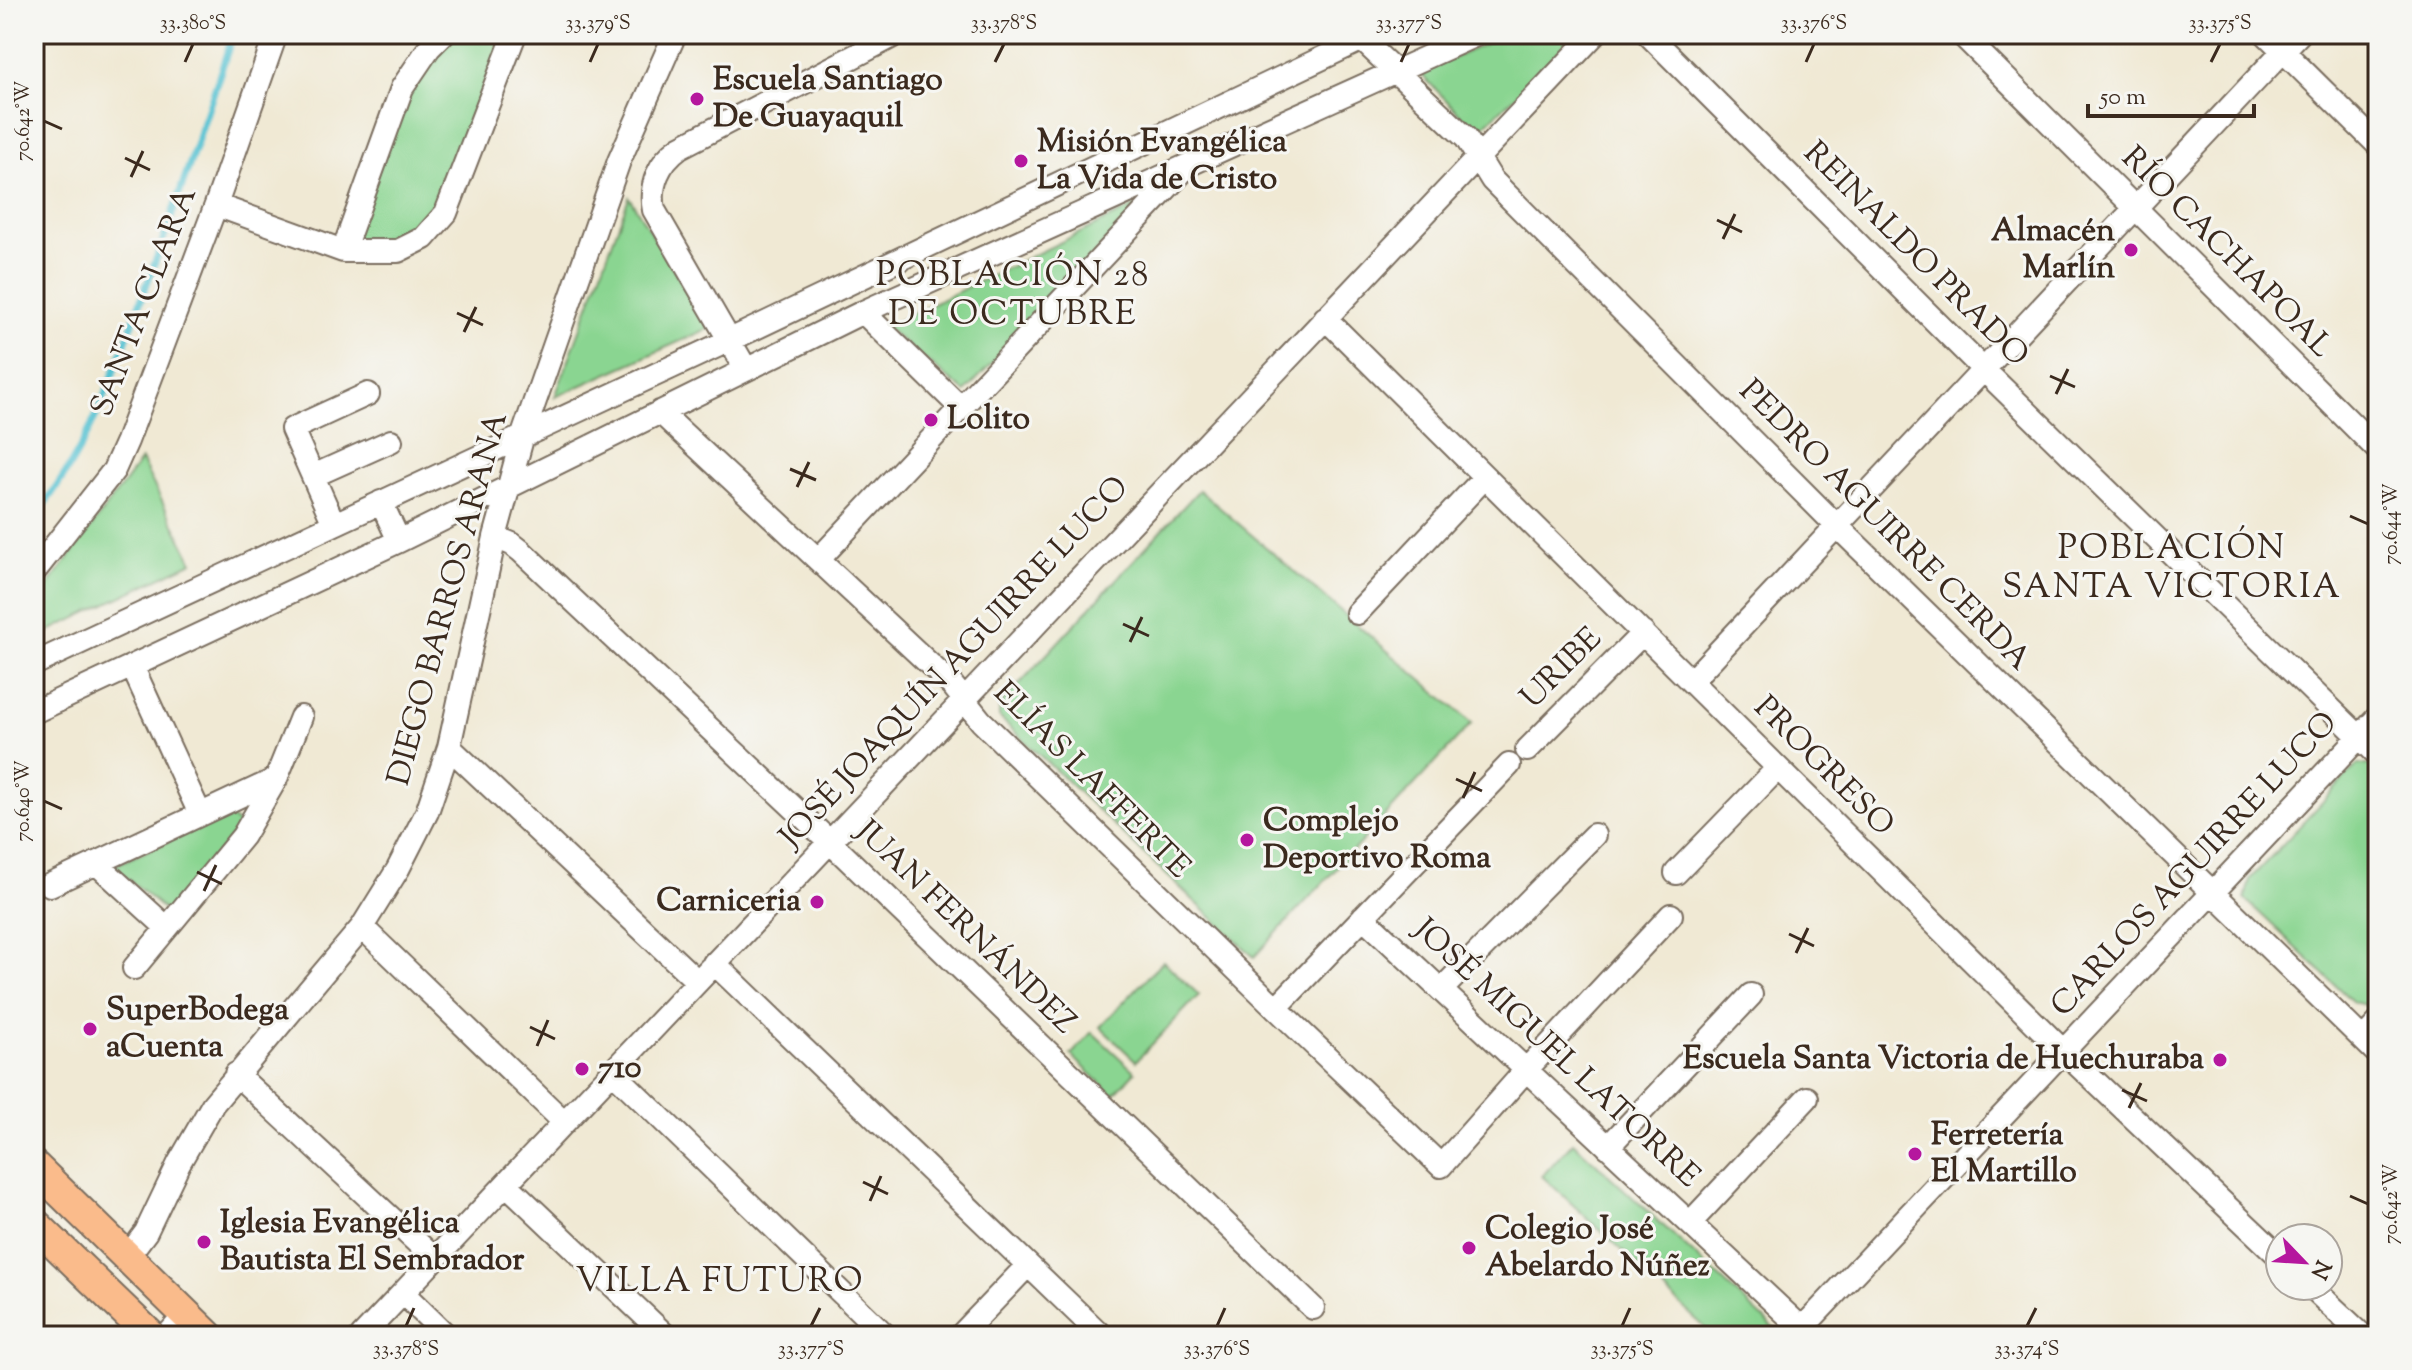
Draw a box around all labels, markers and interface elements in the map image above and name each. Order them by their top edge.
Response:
text: 33.380°S [160,10,226,39]
text: 33.379°S [565,10,631,39]
text: 33.378°S [971,10,1037,39]
text: 33.377°S [1376,10,1442,39]
text: 33.376°S [1781,10,1847,39]
text: 33.375°S [2188,10,2252,39]
place label: Escuela Santiago De Guayaquil [713,58,943,141]
scale bar [2088,68,2254,118]
text: 70.642°W [10,81,39,161]
text: 50 m [2098,81,2146,115]
marker: Escuela Santiago De Guayaquil [688,90,706,108]
place label: Misión Evangélica La Vida de Cristo [1037,120,1287,203]
street label: REINALDO PRADO [1792,132,2038,378]
street label: RÍO CACHAPOAL [2110,137,2342,369]
marker: Misión Evangélica La Vida de Cristo [1012,152,1030,170]
street label: SANTA CLARA [80,181,210,423]
place label: Almacén Marlín [1991,209,2115,292]
marker: Almacén Marlín [2122,241,2140,259]
district label: POBLACIÓN 28 DE OCTUBRE [876,252,1150,340]
street label: PEDRO AGUIRRE CERDA [1728,370,2040,682]
place label: Lolito [947,397,1030,443]
street label: DIEGO BARROS ARANA [377,407,521,791]
marker: Lolito [922,411,940,429]
street label: JOSÉ JOAQUÍN AGUIRRE LUCO [768,467,1140,861]
text: 70.644°W [2378,483,2407,565]
district label: POBLACIÓN SANTA VICTORIA [2002,525,2342,613]
street label: URIBE [1511,618,1613,720]
street label: ELÍAS LAFFERTE [982,672,1200,890]
street label: PROGRESO [1742,686,1904,848]
street label: CARLOS AGUIRRE LUCO [2041,702,2349,1028]
text: 70.640°W [10,760,39,842]
place label: Complejo Deportivo Roma [1263,799,1491,882]
street label: JUAN FERNÁNDEZ [843,809,1086,1046]
marker: Complejo Deportivo Roma [1238,831,1256,849]
place label: Carniceria [656,879,801,925]
marker: Carniceria [808,893,826,911]
street label: JOSÉ MIGUEL LATORRE [1401,907,1710,1199]
place label: SuperBodega aCuenta [106,988,289,1071]
marker: SuperBodega aCuenta [81,1020,99,1038]
place label: Escuela Santa Victoria de Huechuraba [1683,1037,2204,1083]
place label: 710 [598,1046,642,1092]
marker: Escuela Santa Victoria de Huechuraba [2211,1051,2229,1069]
marker: 710 [573,1060,591,1078]
place label: Ferretería El Martillo [1931,1113,2077,1196]
marker: Ferretería El Martillo [1906,1145,1924,1163]
text: 70.642°W [2378,1164,2407,1244]
place label: Iglesia Evangélica Bautista El Sembrador [220,1201,525,1284]
place label: Colegio José Abelardo Núñez [1485,1207,1710,1290]
north arrow [2264,1222,2344,1302]
marker: Iglesia Evangélica Bautista El Sembrador [195,1233,213,1251]
marker: Colegio José Abelardo Núñez [1460,1239,1478,1257]
text: N [2301,1254,2338,1284]
district label: VILLA FUTURO [575,1258,865,1307]
text: 33.378°S [373,1336,439,1365]
text: 33.377°S [778,1336,844,1365]
text: 33.376°S [1184,1336,1250,1365]
text: 33.375°S [1590,1336,1654,1365]
text: 33.374°S [1995,1336,2059,1365]

